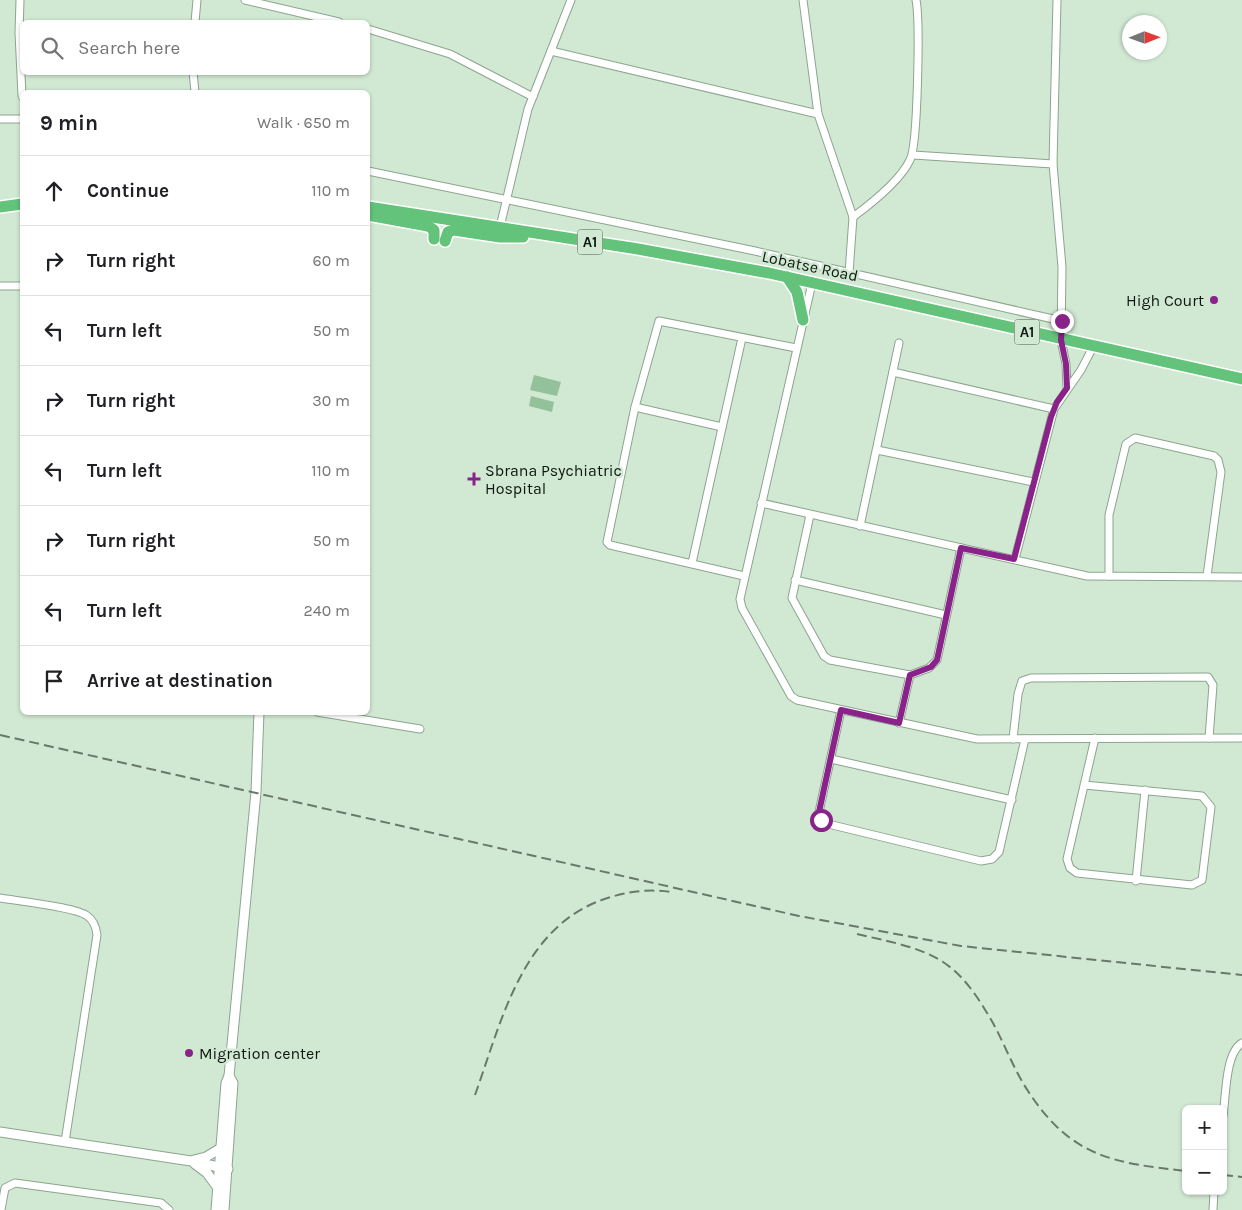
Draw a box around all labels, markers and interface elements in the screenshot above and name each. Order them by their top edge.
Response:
north arrow [1122,15,1167,60]
search box [20,20,370,75]
icon: search [38,34,66,62]
text: Search here [78,37,180,59]
text: 9 min [40,111,98,135]
text: Walk · 650 m [257,113,350,132]
icon: ahead [40,177,68,205]
text: Continue [87,180,169,202]
text: 110 m [311,181,350,200]
road number: A1 [578,230,602,254]
icon: right [40,247,68,275]
street label: Lobatse Road [760,247,860,285]
text: Turn right [87,250,176,272]
text: 60 m [313,251,350,270]
place label: High Court [1126,291,1204,310]
marker: High Court [1208,294,1220,306]
route end [1051,310,1074,333]
icon: left [40,317,68,345]
text: Turn left [87,320,162,342]
road number: A1 [1014,320,1040,344]
text: 50 m [313,321,350,340]
icon: right [40,387,68,415]
text: Turn right [87,390,176,412]
text: 30 m [312,391,350,410]
icon: left [40,457,68,485]
text: Turn left [87,460,162,482]
text: 110 m [311,461,350,480]
place label: Sbrana Psychiatric Hospital [485,461,622,498]
marker: Sbrana Psychiatric Hospital [467,472,481,486]
icon: right [40,527,68,555]
text: Turn right [87,530,176,552]
text: 50 m [313,531,350,550]
icon: left [40,597,68,625]
text: Turn left [87,600,162,622]
text: 240 m [304,601,350,620]
icon: arrive [40,667,68,695]
text: Arrive at destination [87,670,273,692]
route start [810,809,833,832]
place label: Migration center [199,1044,320,1063]
marker: Migration center [183,1047,195,1059]
map controls [1182,1105,1227,1195]
button: + [1182,1105,1227,1150]
button: − [1182,1150,1227,1195]

